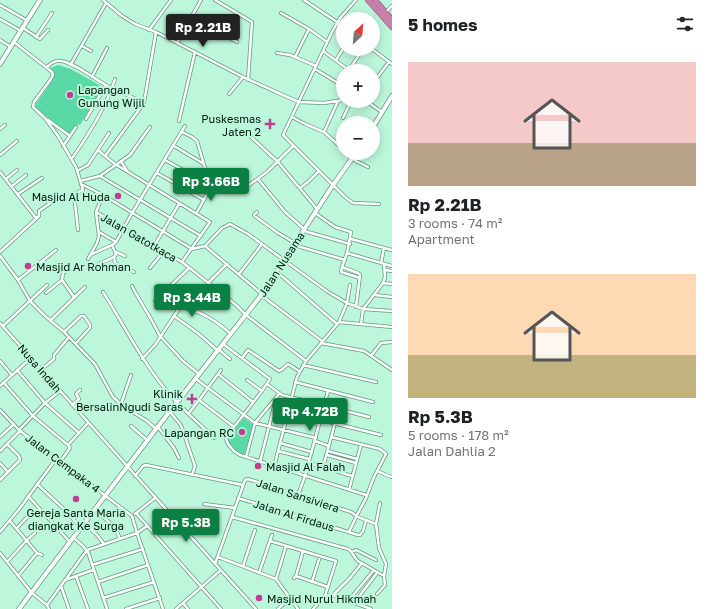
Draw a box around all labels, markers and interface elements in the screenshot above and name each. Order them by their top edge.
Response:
north arrow [336,12,380,56]
map controls [336,12,380,160]
icon: filters [674,13,696,35]
pin: Rp 2.21B [162,14,244,48]
text: 5 homes [408,14,478,35]
text: Rp 2.21B [175,19,231,35]
button: + [336,64,380,108]
place label: Lapangan Gunung Wijil [78,83,146,109]
icon: home [516,88,588,160]
marker: Lapangan Gunung Wijil [65,90,75,100]
place label: Puskesmas Jaten 2 [201,112,261,138]
button: − [336,116,380,160]
marker: Puskesmas Jaten 2 [264,118,276,130]
pin: Rp 3.66B [170,168,252,202]
text: Rp 3.66B [182,173,240,189]
place label: Masjid Al Huda [32,190,110,203]
marker: Masjid Al Huda [113,191,123,201]
text: Rp 2.21B [408,194,481,215]
street label: Jalan Gatotkaca [99,210,179,264]
text: 3 rooms · 74 m² [408,215,502,231]
street label: Jalan Nusama [255,229,307,299]
text: Apartment [408,231,475,247]
place label: Masjid Ar Rohman [36,260,131,273]
marker: Masjid Ar Rohman [23,261,33,271]
pin: Rp 3.44B [151,284,233,318]
text: Rp 3.44B [163,289,221,305]
icon: home [516,300,588,372]
street label: Nusa Indah [15,341,65,395]
place label: Klinik BersalinNgudi Saras [76,387,183,413]
marker: Klinik BersalinNgudi Saras [186,393,198,405]
pin: Rp 4.72B [269,398,351,432]
text: Rp 4.72B [282,403,338,419]
text: Rp 5.3B [408,406,473,427]
place label: Lapangan RC [164,426,234,439]
marker: Lapangan RC [237,427,247,437]
text: 5 rooms · 178 m² [408,427,509,443]
street label: Jalan Cempaka 4 [23,431,103,495]
text: Jalan Dahlia 2 [408,443,496,459]
place label: Masjid Al Falah [266,460,345,473]
marker: Masjid Al Falah [253,461,263,471]
street label: Jalan Sansiviera [255,475,341,515]
marker: Gereja Santa Maria diangkat Ke Surga [71,494,81,504]
street label: Jalan Al Firdaus [252,496,336,534]
place label: Gereja Santa Maria diangkat Ke Surga [26,506,126,532]
pin: Rp 5.3B [149,509,223,543]
text: Rp 5.3B [161,514,211,530]
place label: Masjid Nurul Hikmah [267,592,376,605]
marker: Masjid Nurul Hikmah [254,593,264,603]

